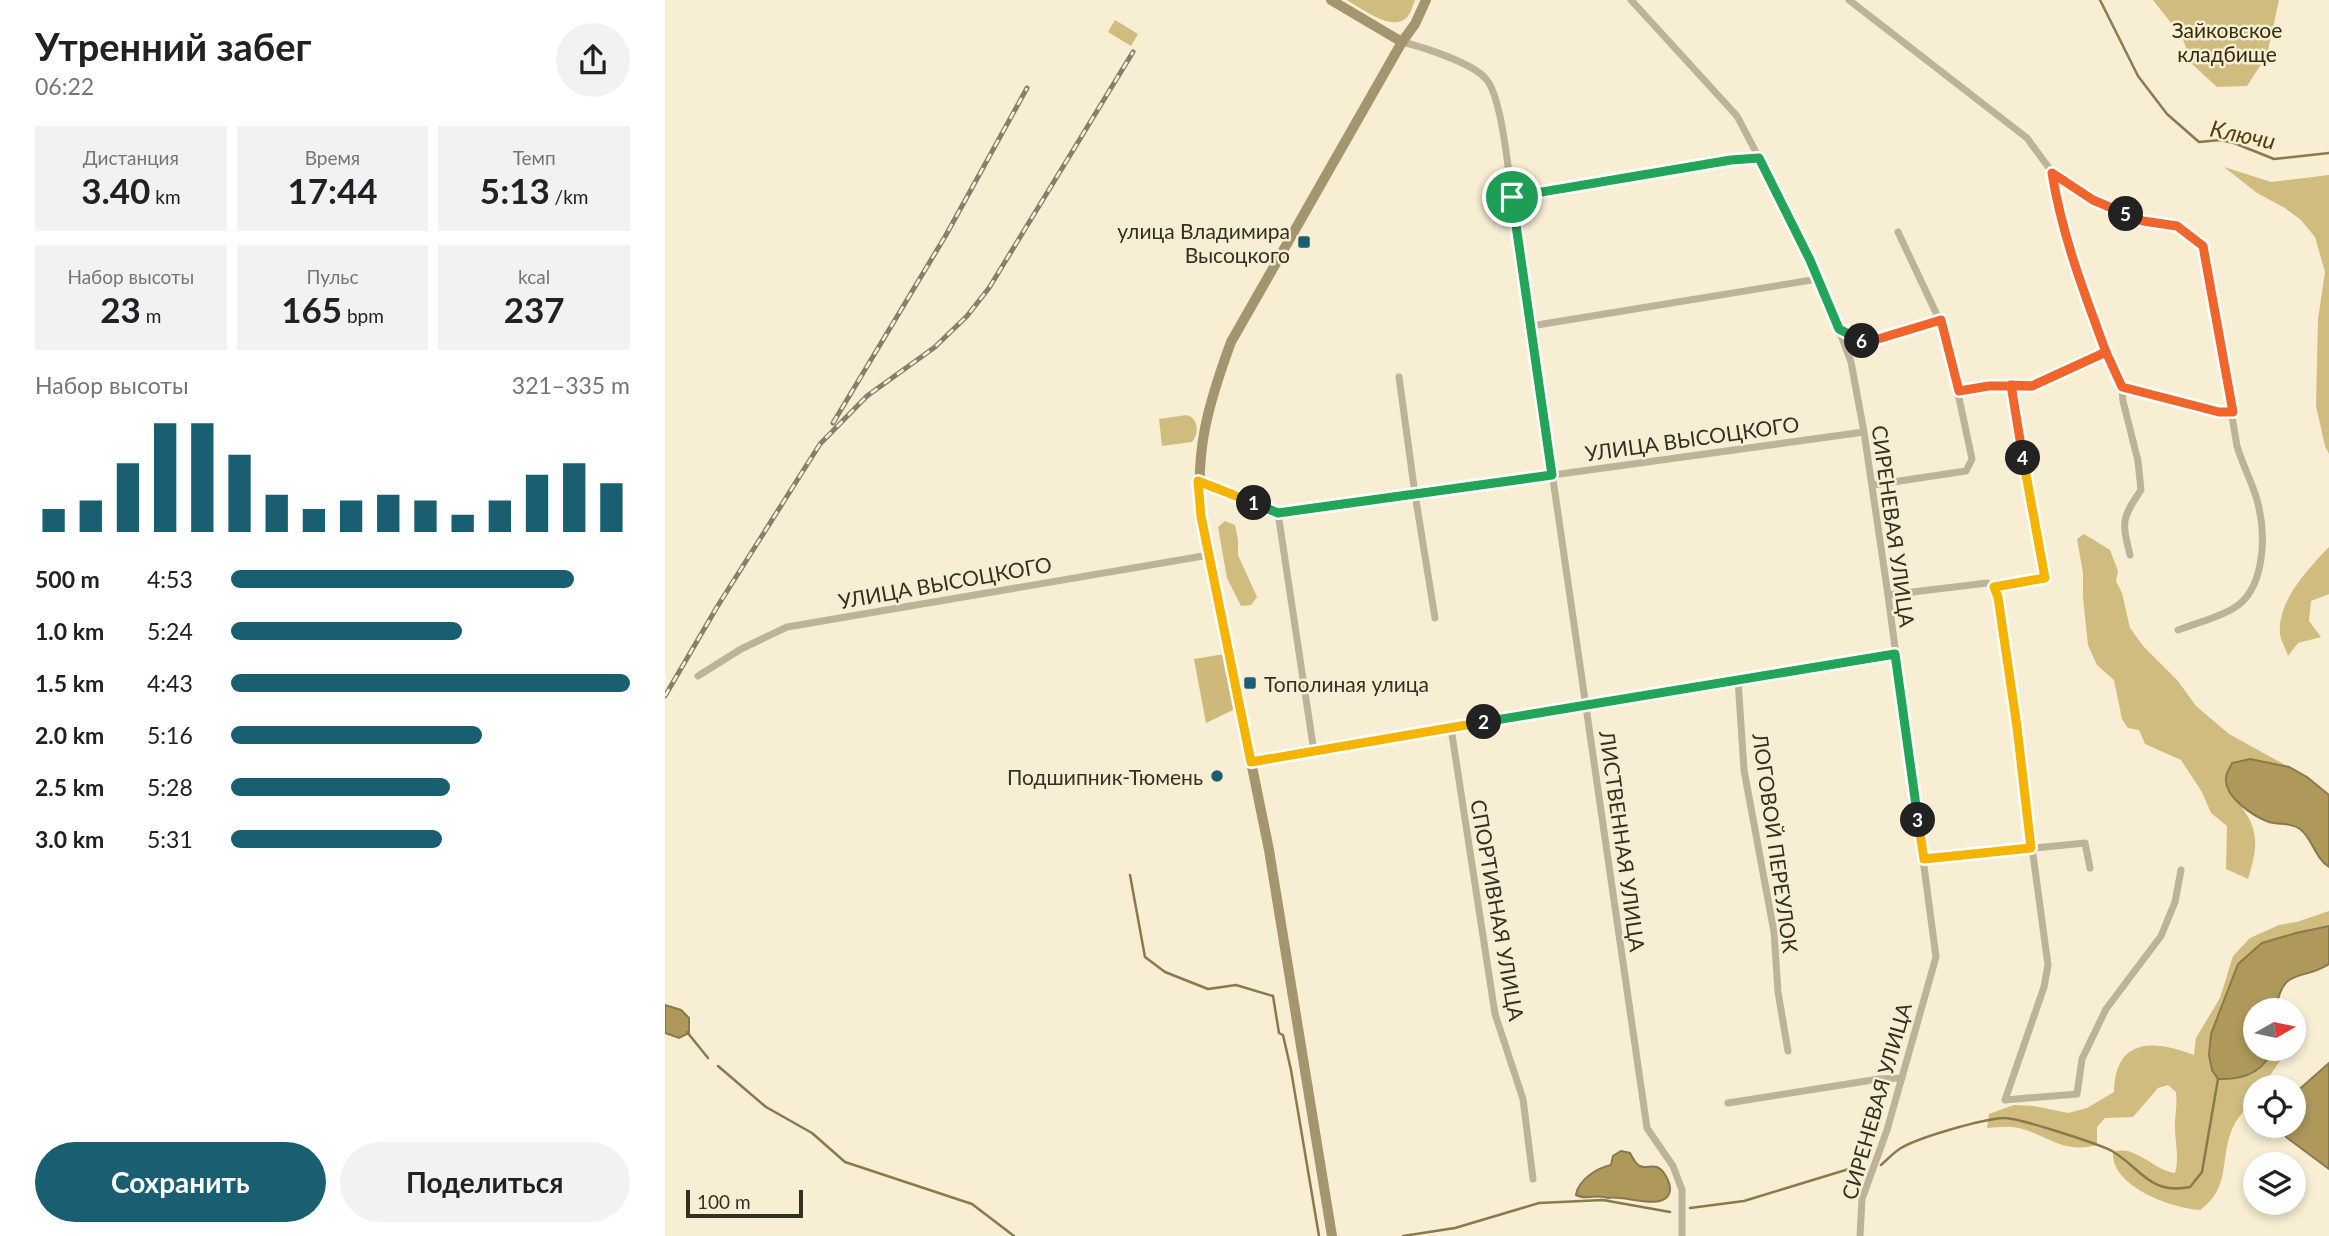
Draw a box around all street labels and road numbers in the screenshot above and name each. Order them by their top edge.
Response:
street label: УЛИЦА ВЫСОЦКОГО [1583,411,1801,465]
street label: СИРЕНЕВАЯ УЛИЦА [1867,423,1921,629]
street label: УЛИЦА ВЫСОЦКОГО [836,551,1054,613]
street label: ЛИСТВЕННАЯ УЛИЦА [1595,728,1651,954]
street label: ЛОГОВОЙ ПЕРЕУЛОК [1748,731,1804,954]
street label: СПОРТИВНАЯ УЛИЦА [1466,797,1530,1023]
street label: СИРЕНЕВАЯ УЛИЦА [1836,999,1916,1202]

